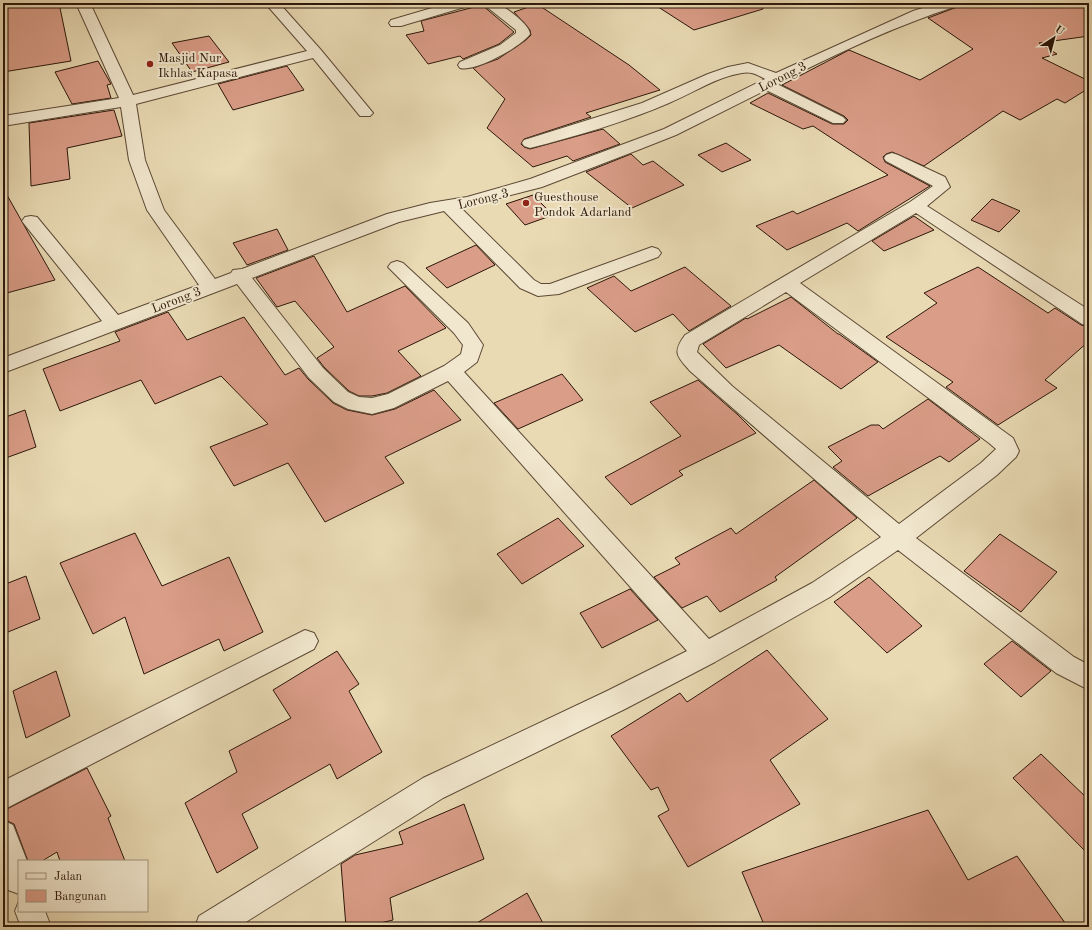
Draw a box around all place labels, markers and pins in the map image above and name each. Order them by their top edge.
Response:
place label: Masjid Nur Ikhlas Kapasa [158,52,238,80]
marker: Masjid Nur Ikhlas Kapasa [145,59,155,69]
place label: Guesthouse Pondok Adarland [534,191,632,219]
marker: Guesthouse Pondok Adarland [521,198,531,208]

